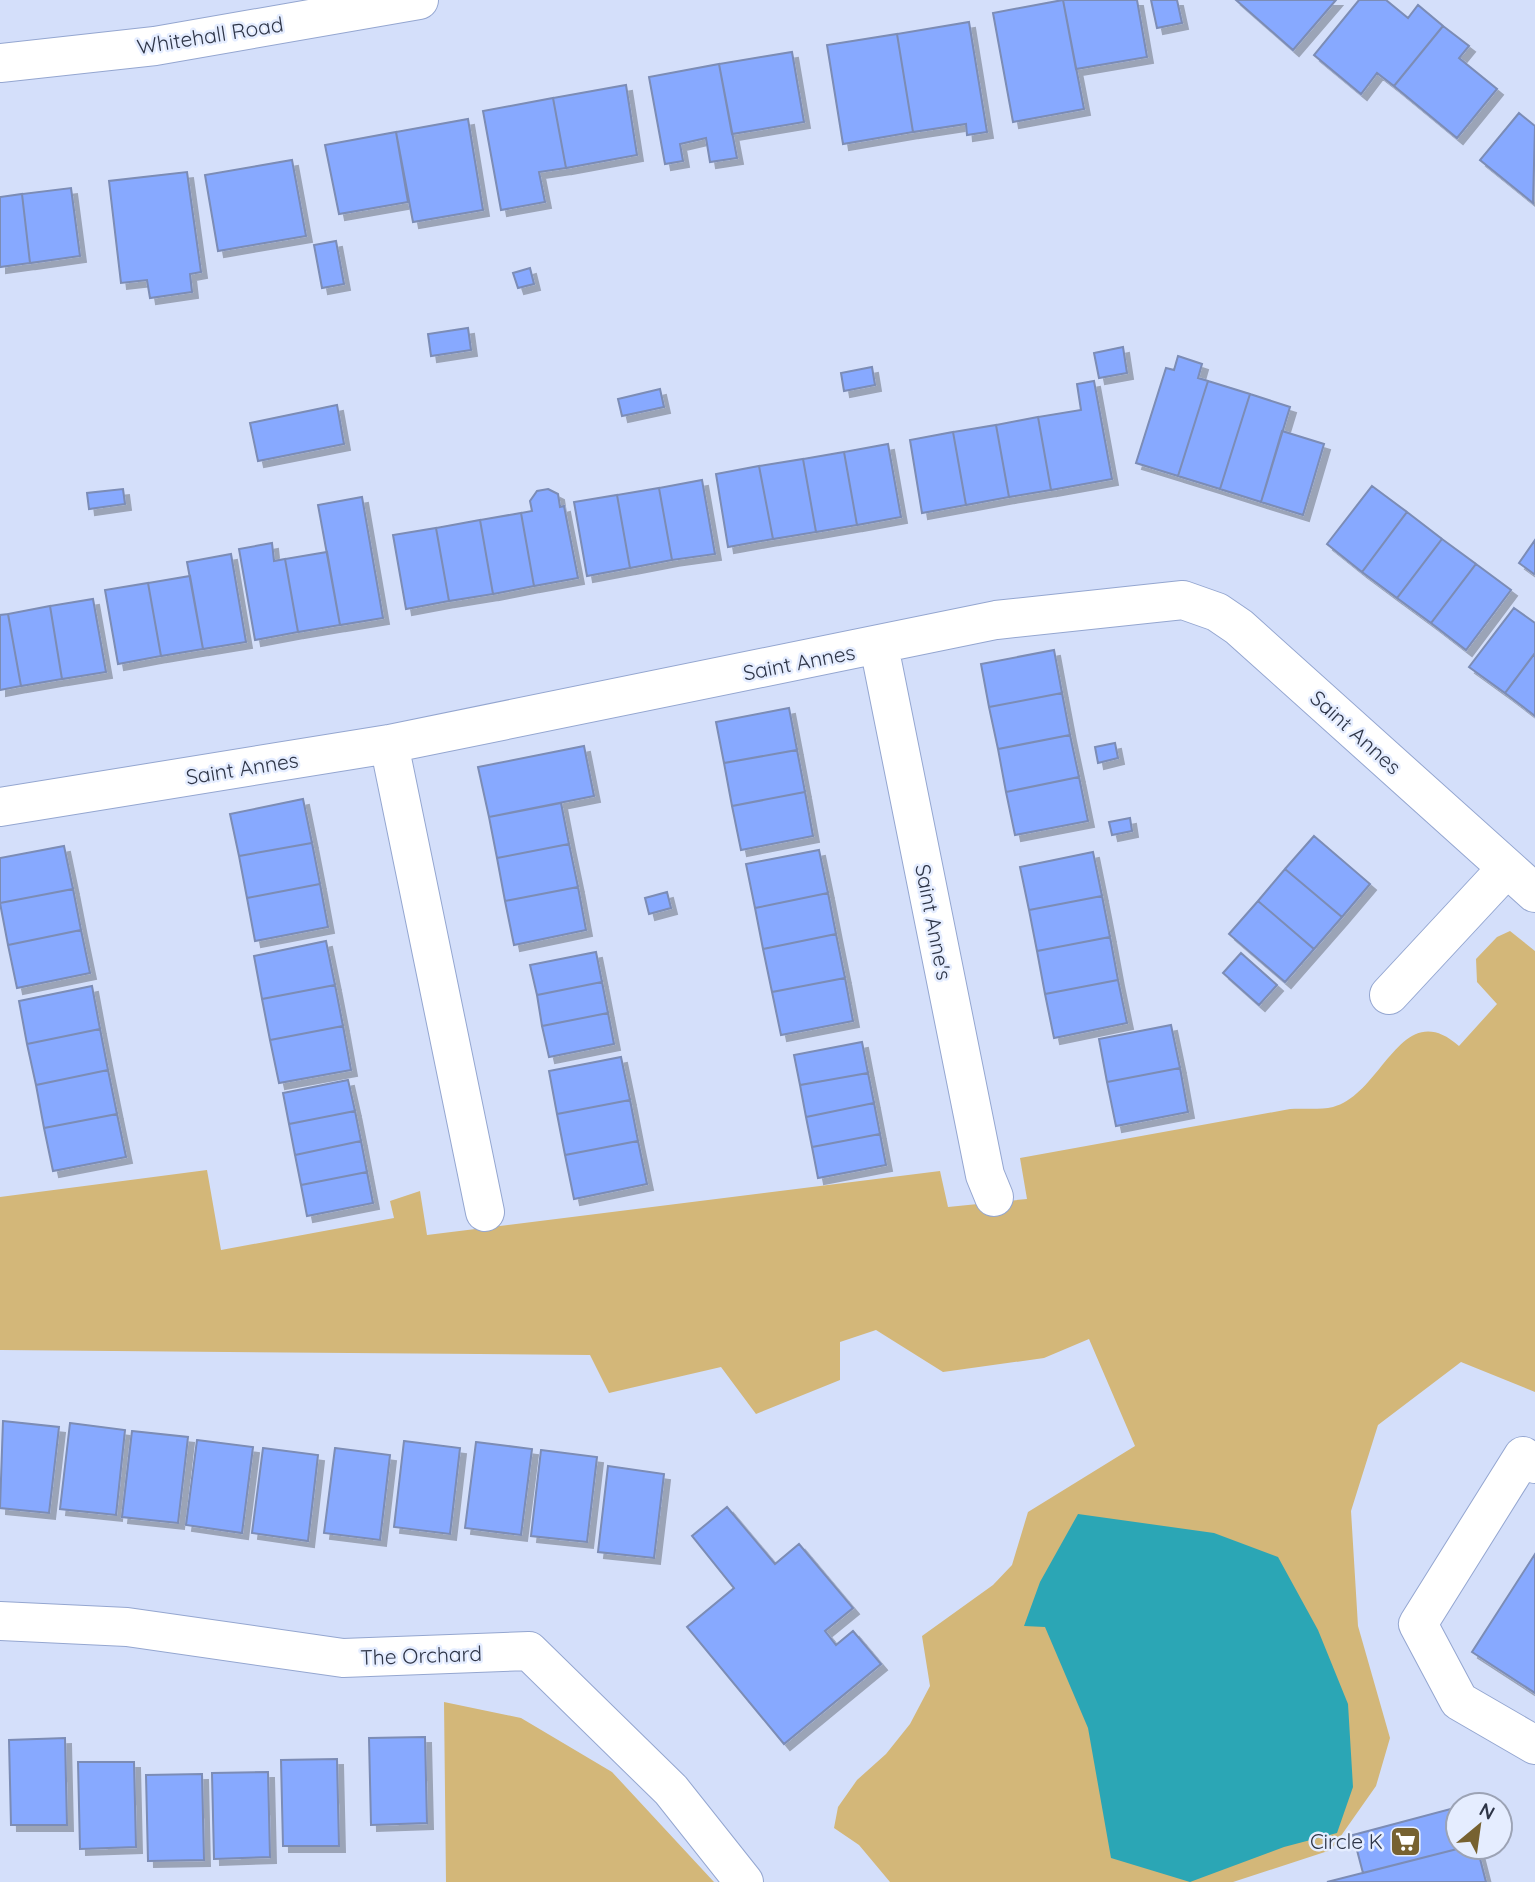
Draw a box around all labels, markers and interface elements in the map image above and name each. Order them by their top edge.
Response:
street label: Whitehall Road [135,11,285,59]
street label: Saint Annes [741,638,857,686]
street label: Saint Annes [1305,684,1407,780]
street label: Saint Annes [184,746,300,790]
street label: Saint Anne's [910,862,958,982]
street label: The Orchard [360,1640,482,1670]
north arrow [1444,1791,1514,1861]
text: N [1475,1797,1499,1825]
supermarket icon: Circle K [1389,1824,1423,1858]
place label: Circle K [1310,1828,1383,1854]

